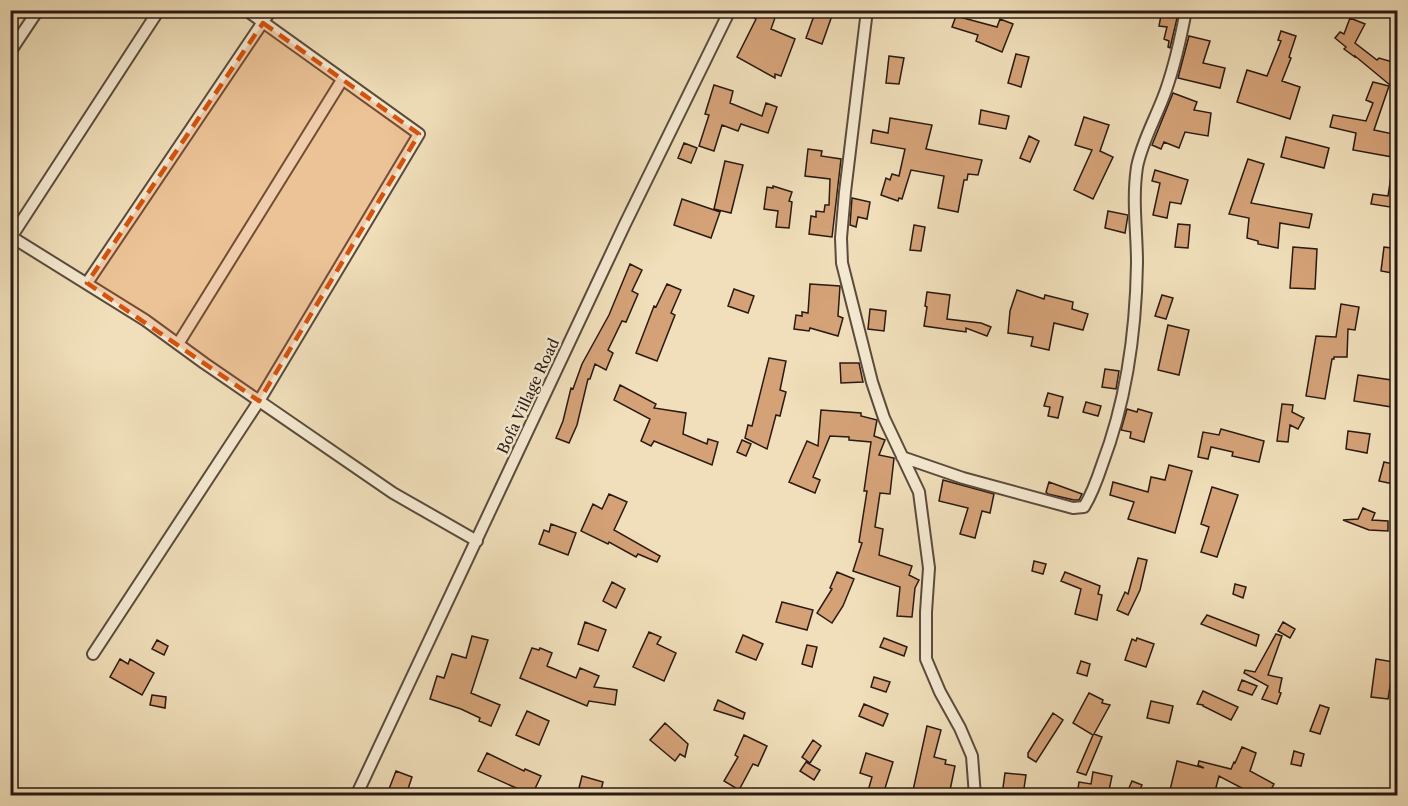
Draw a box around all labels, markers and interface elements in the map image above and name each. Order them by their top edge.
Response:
street label: Bofa Village Road [493,335,563,457]

